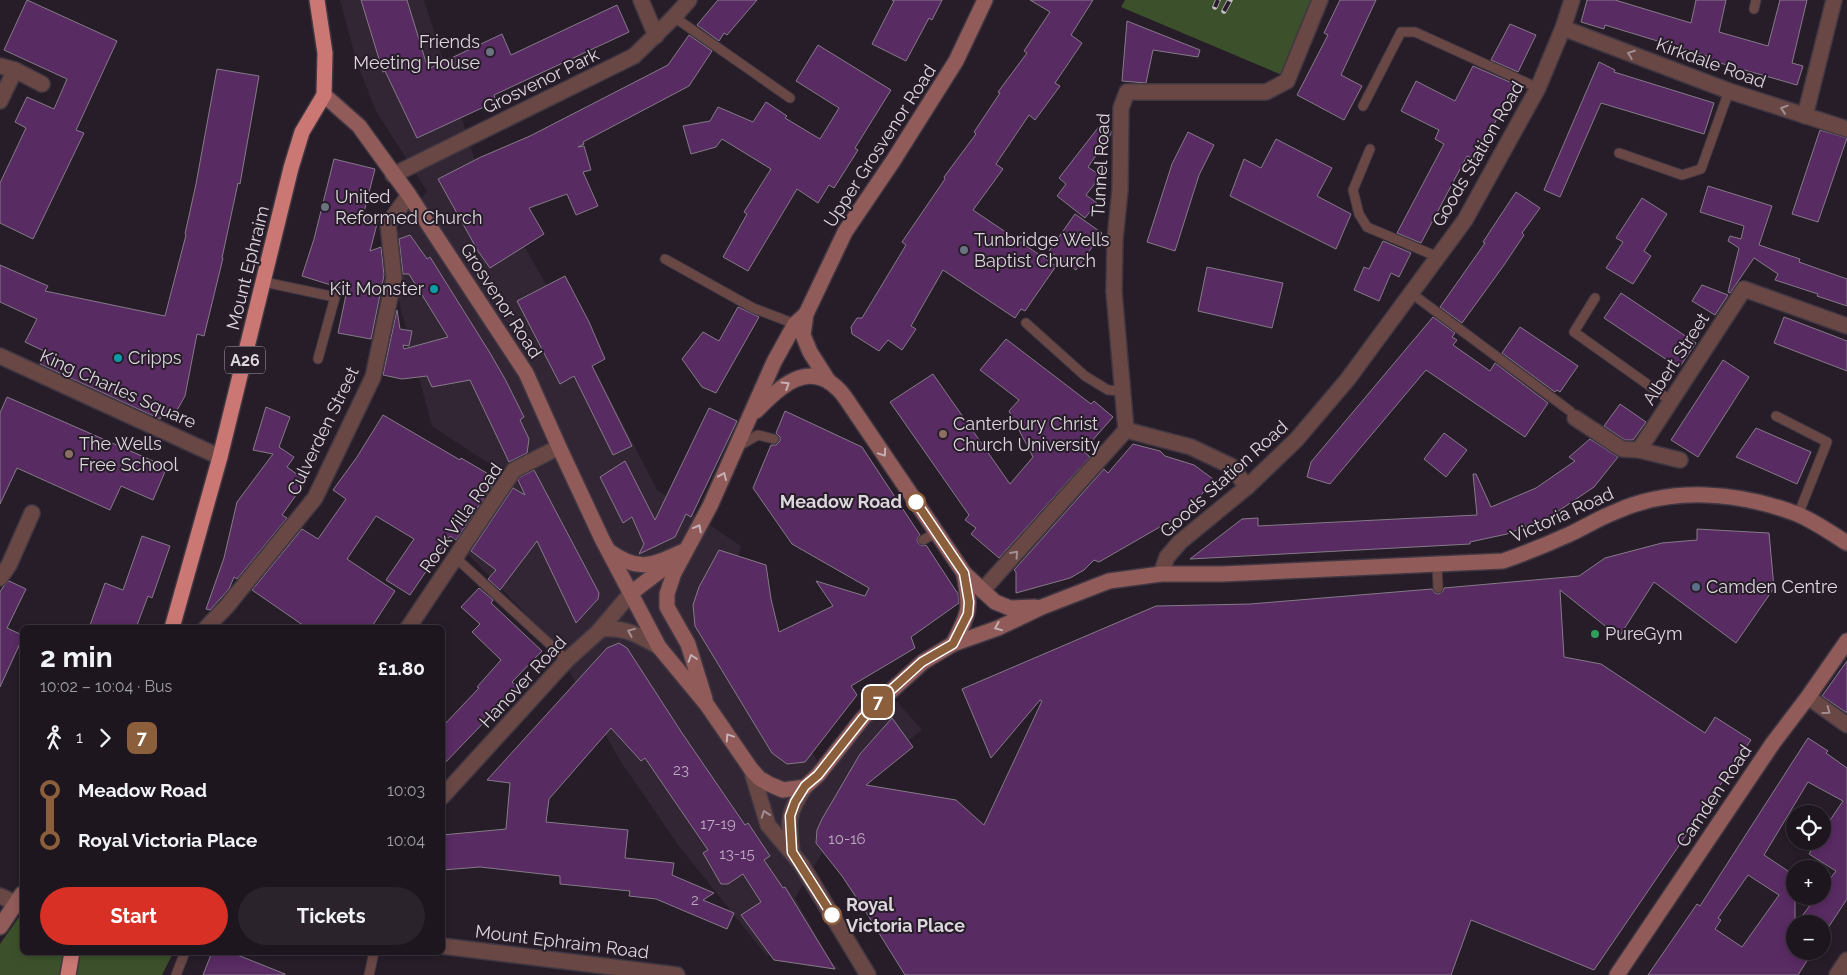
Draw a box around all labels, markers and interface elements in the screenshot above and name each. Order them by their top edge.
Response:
place label: Friends Meeting House [353,31,480,73]
street label: Kirkdale Road [1653,33,1769,92]
street label: Grosvenor Park [479,43,603,118]
marker: Friends Meeting House [484,46,496,58]
one-way arrow [1627,50,1636,60]
street label: Upper Grosvenor Road [819,61,940,231]
street label: Goods Station Road [1427,77,1528,230]
one-way arrow [1780,105,1788,115]
street label: Tunnel Road [1087,113,1114,217]
place label: United Reformed Church [335,186,482,228]
marker: United Reformed Church [319,201,331,213]
street label: Mount Ephraim [222,204,273,332]
place label: Tunbridge Wells Baptist Church [974,229,1110,271]
street label: Grosvenor Road [456,239,546,362]
marker: Tunbridge Wells Baptist Church [958,244,970,256]
place label: Kit Monster [330,278,425,299]
marker: Kit Monster [428,283,440,295]
street label: Albert Street [1638,309,1713,409]
street label: King Charles Square [37,345,200,433]
road number: A26 [225,346,265,374]
place label: Cripps [128,347,182,368]
marker: Cripps [112,352,124,364]
street label: Culverden Street [282,363,363,498]
one-way arrow [780,382,789,391]
place label: Canterbury Christ Church University [953,413,1100,455]
street label: Goods Station Road [1156,416,1292,541]
marker: Canterbury Christ Church University [937,428,949,440]
place label: The Wells Free School [79,433,178,475]
one-way arrow [877,447,886,456]
marker: The Wells Free School [63,448,75,460]
street label: Rock Villa Road [415,459,506,577]
one-way arrow [717,472,727,481]
street label: Victoria Road [1507,482,1617,547]
place label: Meadow Road [780,491,902,512]
marker: Meadow Road [906,492,926,512]
one-way arrow [692,524,702,533]
one-way arrow [1009,551,1018,560]
place label: Camden Centre [1706,576,1838,597]
marker: Camden Centre [1690,581,1702,593]
one-way arrow [994,621,1003,632]
place label: PureGym [1605,623,1683,644]
one-way arrow [627,628,636,638]
marker: PureGym [1589,628,1601,640]
street label: Hanover Road [475,632,570,732]
text: 2 min [40,641,113,674]
one-way arrow [688,655,698,663]
text: £1.80 [378,657,425,679]
text: 10:02 – 10:04 · Bus [40,677,172,696]
line badge: 7 [862,686,894,718]
text: 7 [873,691,883,712]
one-way arrow [1821,706,1830,714]
icon: walk [40,724,68,752]
icon: forward [91,724,119,752]
text: 7 [137,727,147,748]
text: 1 [76,728,83,747]
one-way arrow [726,733,735,743]
street label: Camden Road [1672,741,1755,851]
house number: 23 [673,761,689,779]
text: Meadow Road [78,779,207,801]
text: 10:03 [387,781,425,800]
map controls [1786,805,1831,960]
button: locate [1786,805,1831,850]
one-way arrow [761,810,771,819]
house number: 17-19 [700,815,736,833]
text: Royal Victoria Place [78,829,258,851]
house number: 10-16 [828,830,866,848]
text: 10:04 [387,831,425,850]
house number: 13-15 [719,845,755,863]
button: + [1786,860,1831,905]
button: Start [40,887,228,945]
button: Tickets [238,887,425,945]
house number: 2 [691,891,699,909]
place label: Royal Victoria Place [846,894,965,936]
marker: Royal Victoria Place [822,905,842,925]
button: − [1786,915,1831,960]
street label: Mount Ephraim Road [474,920,650,963]

